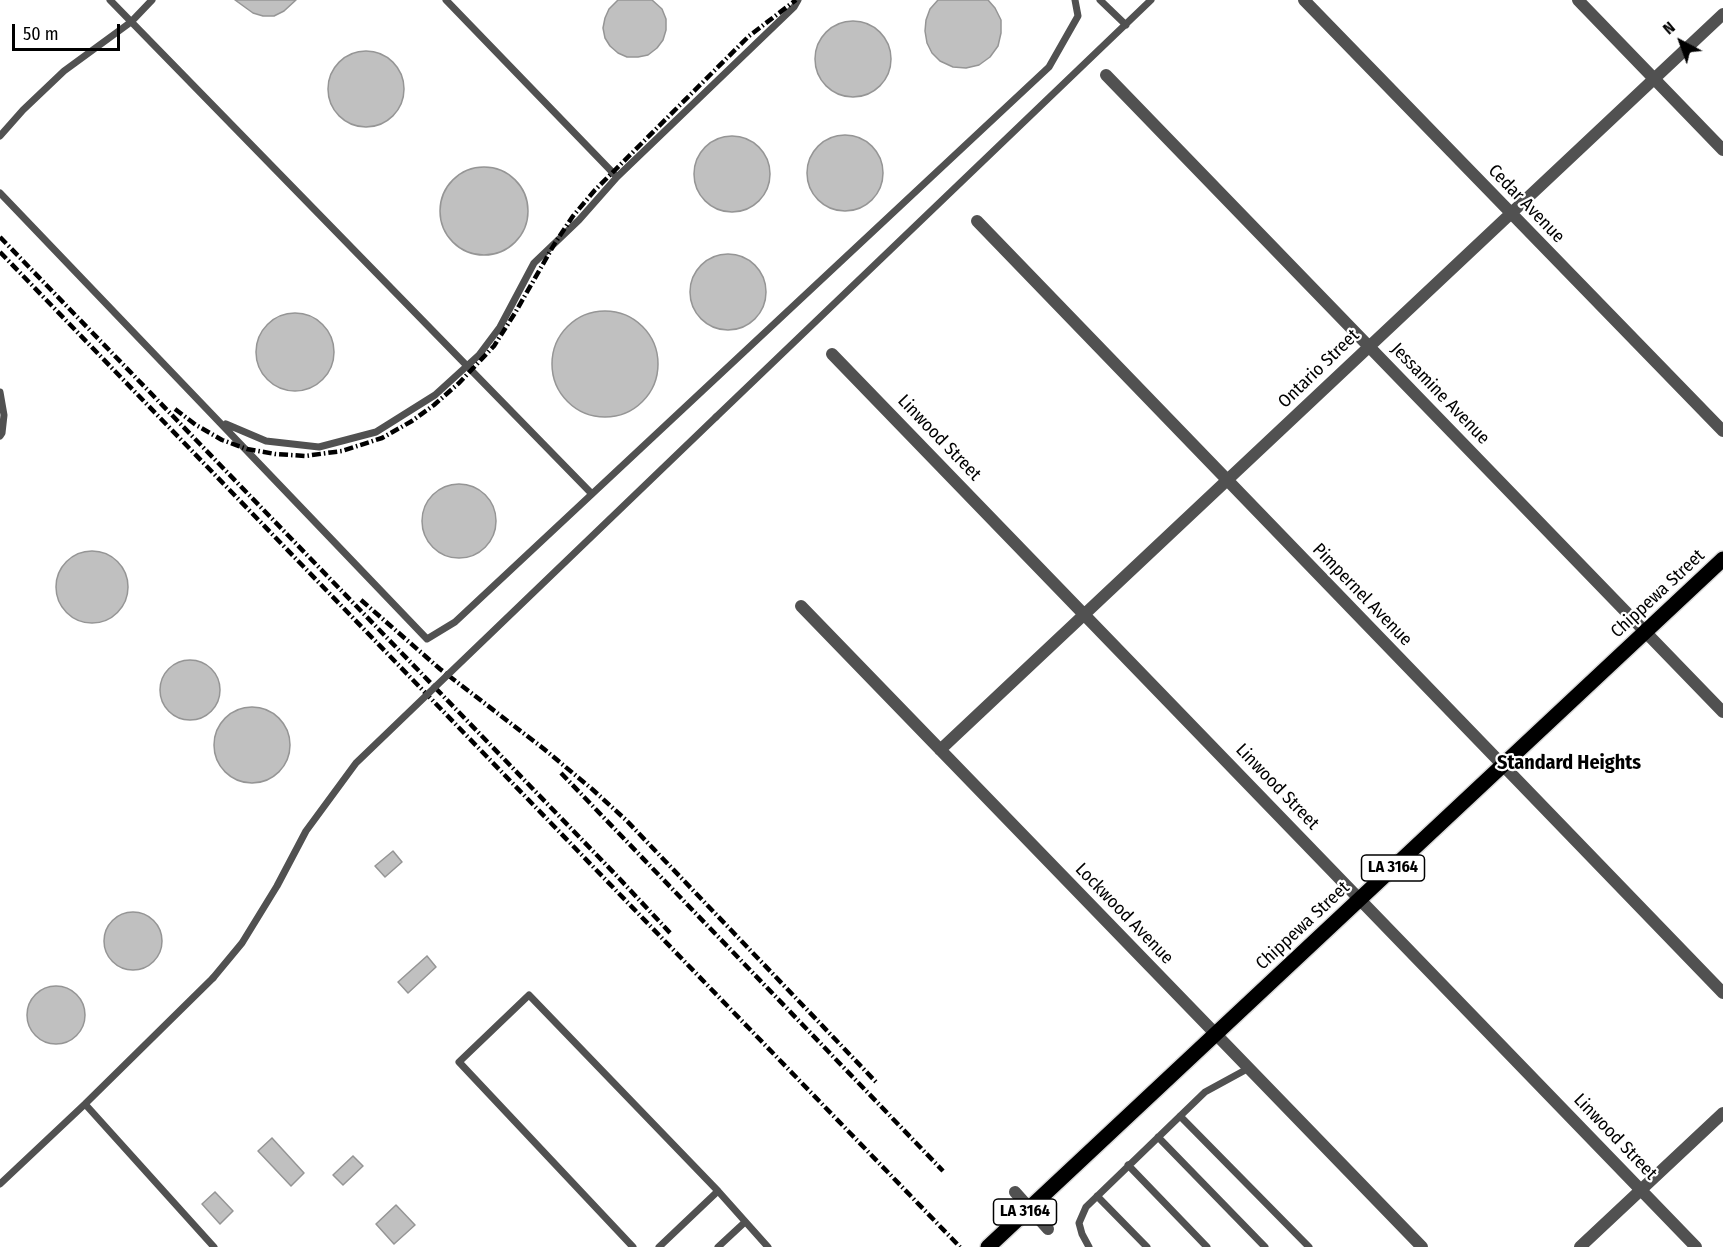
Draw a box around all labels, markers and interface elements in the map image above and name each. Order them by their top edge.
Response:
scale bar [15,12,123,50]
north arrow [1651,12,1711,72]
text: N [1659,18,1679,38]
text: 50 m [23,23,59,45]
street label: Cedar Avenue [1483,160,1569,248]
street label: Ontario Street [1274,325,1364,413]
street label: Jessamine Avenue [1386,339,1494,449]
street label: Linwood Street [893,391,985,485]
street label: Pimpernel Avenue [1308,539,1416,651]
street label: Chippewa Street [1607,545,1709,643]
street label: Linwood Street [1231,740,1323,834]
district label: Standard Heights [1497,751,1641,775]
road number: LA 3164 [1362,855,1424,881]
street label: Lockwood Avenue [1070,859,1178,969]
street label: Chippewa Street [1252,877,1354,975]
street label: Linwood Street [1569,1090,1661,1184]
road number: LA 3164 [994,1199,1056,1225]

